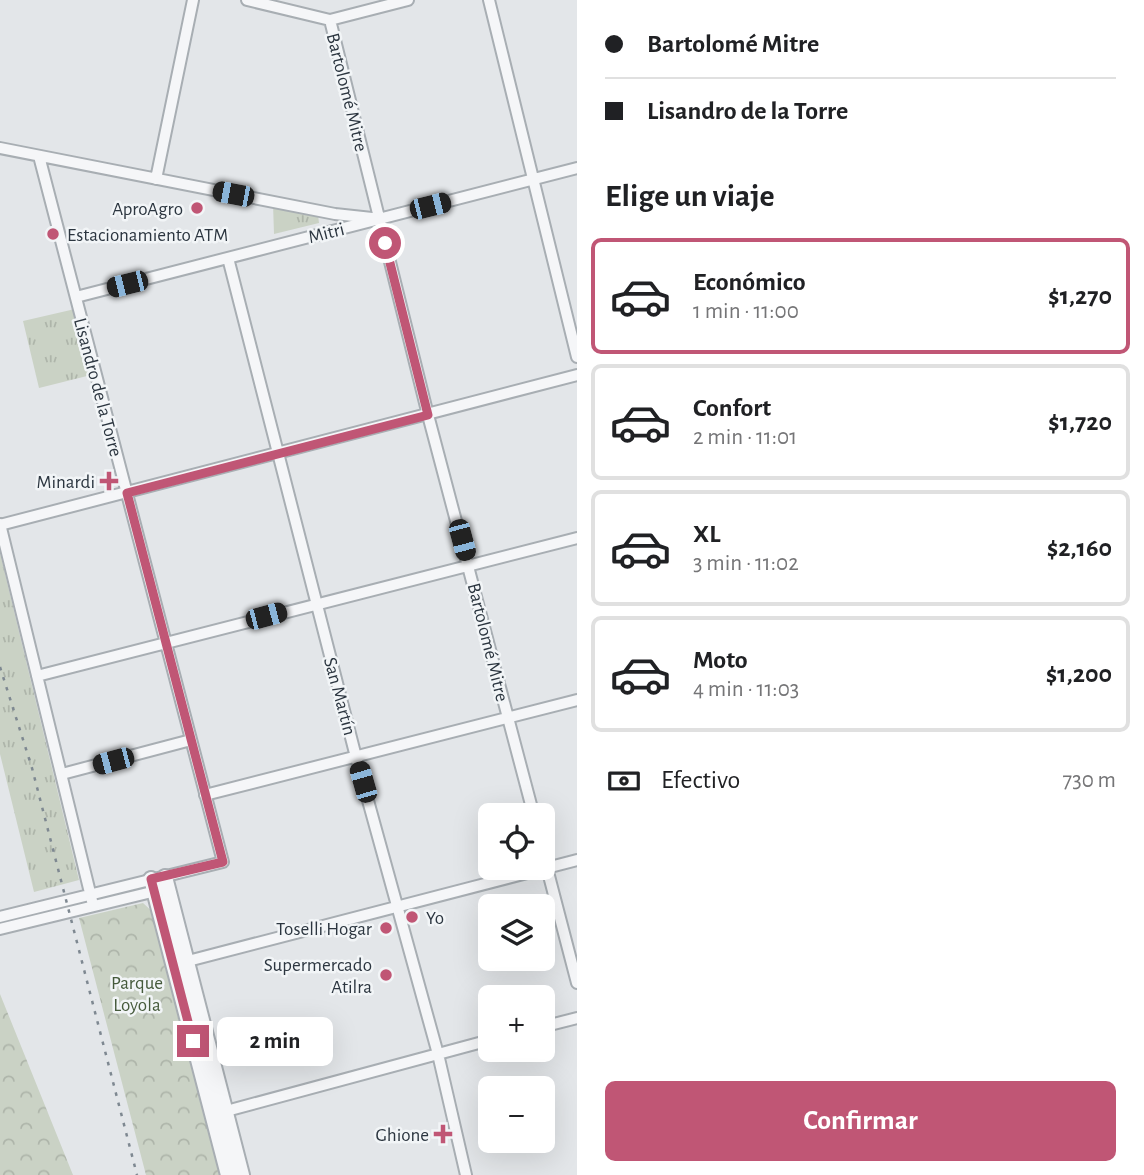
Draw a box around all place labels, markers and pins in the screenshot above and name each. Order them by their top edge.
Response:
place label: AproAgro [112,200,183,219]
marker: AproAgro [189,200,205,216]
marker: Estacionamiento ATM [45,226,61,242]
place label: Estacionamiento ATM [67,226,228,245]
place label: Minardi [36,473,95,492]
marker: Minardi [101,473,117,489]
marker: Yo [404,909,420,925]
place label: Yo [426,909,444,928]
place label: Toselli Hogar [276,920,372,939]
marker: Toselli Hogar [378,920,394,936]
place label: Supermercado Atilra [264,956,372,997]
marker: Supermercado Atilra [378,967,394,983]
place label: Ghione [376,1126,429,1145]
marker: Ghione [435,1126,451,1142]

